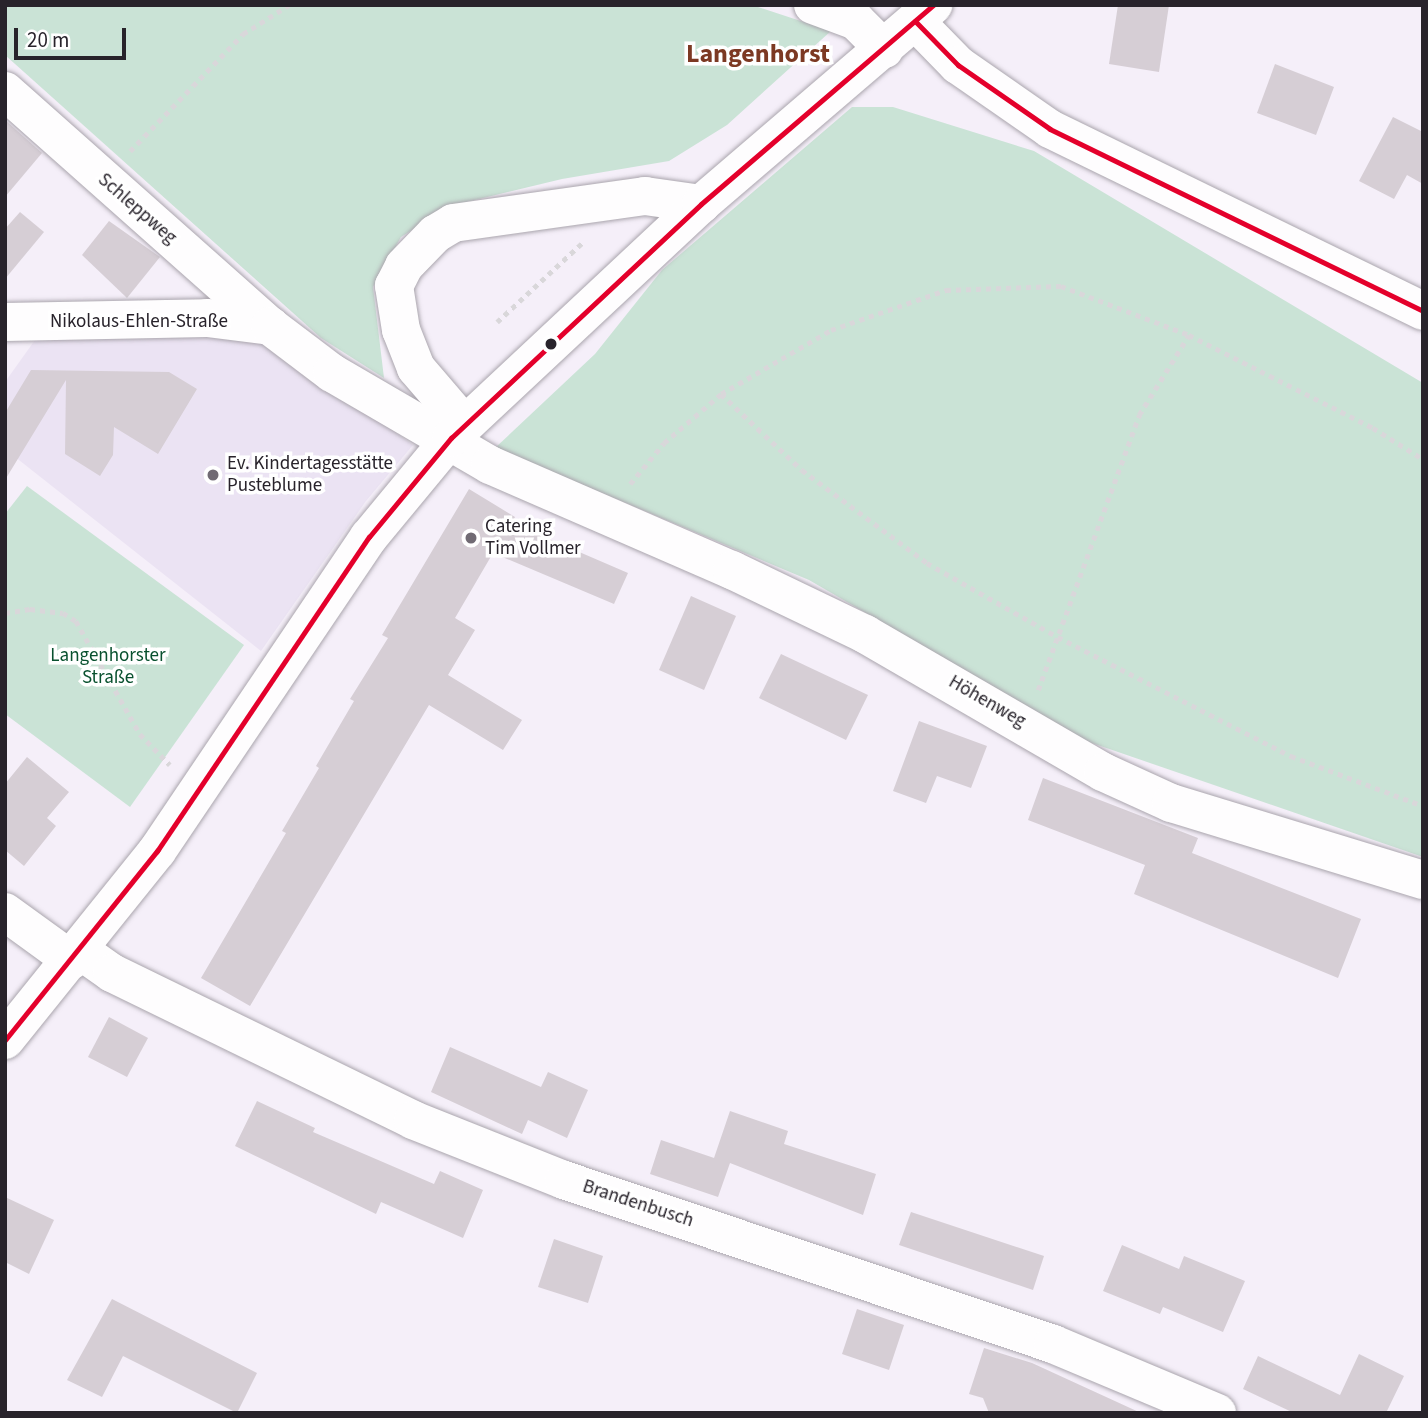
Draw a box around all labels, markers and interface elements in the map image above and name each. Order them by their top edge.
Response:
scale bar [18,14,130,58]
text: 20 m [27,25,69,55]
district label: Langenhorst [686,38,830,70]
street label: Schleppweg [93,169,181,249]
street label: Nikolaus-Ehlen-Straße [50,311,228,333]
unlabelled marker [544,337,558,351]
place label: Ev. Kindertagesstätte Pusteblume [227,453,393,497]
marker: Ev. Kindertagesstätte Pusteblume [205,467,221,483]
place label: Catering Tim Vollmer [485,516,581,560]
marker: Catering Tim Vollmer [463,530,479,546]
park label: Langenhorster Straße [50,645,166,689]
street label: Höhenweg [944,671,1030,733]
street label: Brandenbusch [580,1175,696,1233]

